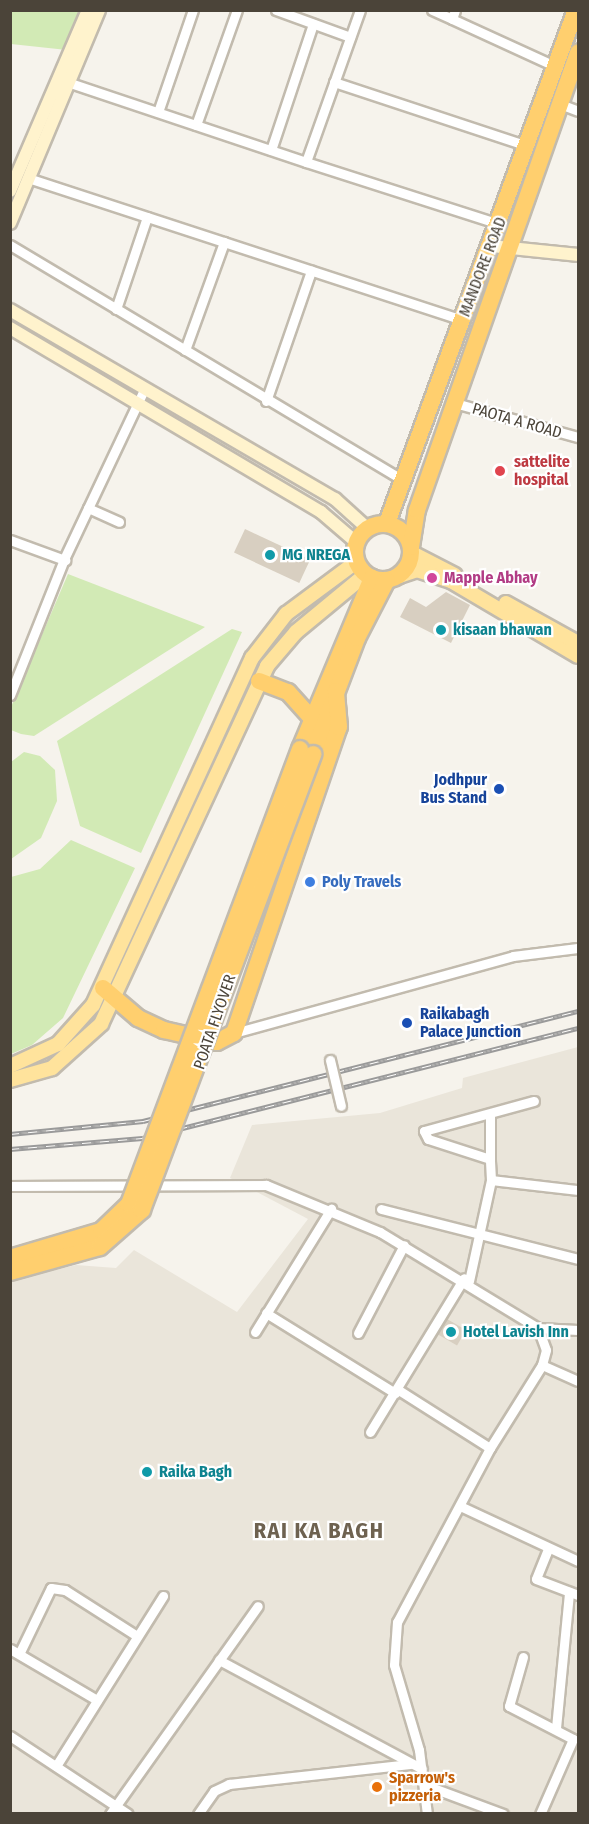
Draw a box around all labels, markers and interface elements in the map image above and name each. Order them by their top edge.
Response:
street label: MANDORE ROAD [455,215,511,319]
street label: PAOTA A ROAD [470,399,564,443]
place label: sattelite hospital [514,452,570,490]
marker: sattelite hospital [491,462,509,480]
place label: MG NREGA [282,545,350,565]
marker: MG NREGA [263,548,277,562]
place label: Mapple Abhay [444,568,538,588]
marker: Mapple Abhay [425,571,439,585]
place label: kisaan bhawan [453,620,552,640]
marker: kisaan bhawan [434,623,448,637]
place label: Jodhpur Bus Stand [421,770,487,808]
marker: Jodhpur Bus Stand [492,782,506,796]
place label: Poly Travels [322,872,401,892]
marker: Poly Travels [303,875,317,889]
street label: POATA FLYOVER [190,972,240,1072]
place label: Raikabagh Palace Junction [420,1004,521,1042]
marker: Raikabagh Palace Junction [398,1014,416,1032]
place label: Hotel Lavish Inn [463,1322,569,1342]
marker: Hotel Lavish Inn [444,1325,458,1339]
place label: Raika Bagh [159,1462,232,1482]
marker: Raika Bagh [140,1465,154,1479]
district label: RAI KA BAGH [254,1518,384,1544]
place label: Sparrow's pizzeria [389,1768,455,1806]
marker: Sparrow's pizzeria [370,1780,384,1794]

